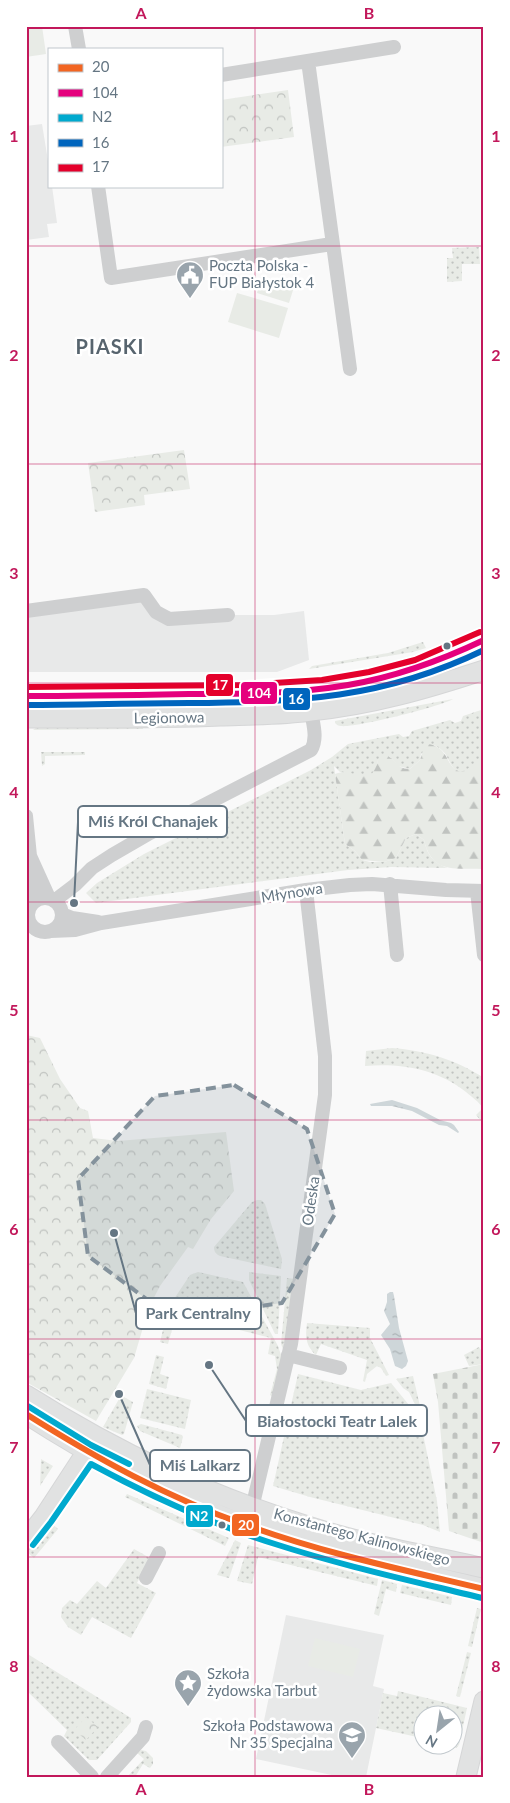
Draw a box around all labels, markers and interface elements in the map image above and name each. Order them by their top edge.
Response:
text: A [134,3,147,22]
text: B [364,3,374,22]
legend [48,48,222,188]
text: 20 [92,57,110,75]
text: 104 [92,83,118,101]
text: N2 [92,107,112,125]
text: 1 [9,126,19,145]
text: 1 [491,126,501,145]
text: 16 [92,133,110,151]
text: 17 [92,157,110,175]
place label: Poczta Polska - FUP Białystok 4 [209,256,315,291]
public building icon: Poczta Polska - FUP Białystok 4 [175,260,205,299]
district label: PIASKI [76,334,144,358]
text: 2 [9,345,19,364]
text: 2 [491,345,501,364]
text: 3 [9,563,19,582]
text: 3 [491,563,501,582]
unlabelled marker [442,641,452,651]
line badge: 17 [205,673,234,697]
text: 17 [212,676,228,693]
line badge: 104 [240,681,278,705]
text: 104 [247,684,271,701]
line badge: 16 [282,687,311,711]
text: 16 [288,690,304,707]
street label: Legionowa [133,707,205,727]
text: 4 [9,782,19,801]
text: 4 [491,782,501,801]
callout: Miś Król Chanajek [78,806,227,837]
text: Miś Król Chanajek [88,811,218,830]
street label: Młynowa [260,878,324,906]
text: 5 [9,1000,19,1019]
text: 5 [491,1000,501,1019]
street label: Odeska [298,1175,322,1227]
text: 6 [9,1219,19,1238]
text: 6 [491,1219,501,1238]
callout: Park Centralny [136,1298,261,1329]
text: Park Centralny [145,1303,251,1322]
callout: Białostocki Teatr Lalek [246,1405,427,1436]
text: Białostocki Teatr Lalek [257,1411,417,1430]
text: 7 [9,1437,19,1456]
text: 7 [491,1437,501,1456]
callout: Miś Lalkarz [150,1450,250,1481]
text: Miś Lalkarz [160,1455,240,1474]
line badge: N2 [185,1504,214,1528]
street label: Konstantego Kalinowskiego [272,1504,452,1568]
text: N2 [190,1507,208,1524]
line badge: 20 [231,1513,260,1537]
text: 20 [238,1516,254,1533]
unlabelled marker [217,1520,227,1530]
text: 8 [9,1656,19,1675]
text: 8 [491,1656,501,1675]
place label: Szkoła żydowska Tarbut [207,1664,318,1699]
place icon: Szkoła żydowska Tarbut [173,1668,203,1707]
north arrow [412,1706,462,1756]
place label: Szkoła Podstawowa Nr 35 Specjalna [203,1716,333,1751]
school or university icon: Szkoła Podstawowa Nr 35 Specjalna [337,1720,367,1759]
text: N [422,1732,440,1752]
text: A [134,1779,147,1798]
text: B [364,1779,374,1798]

